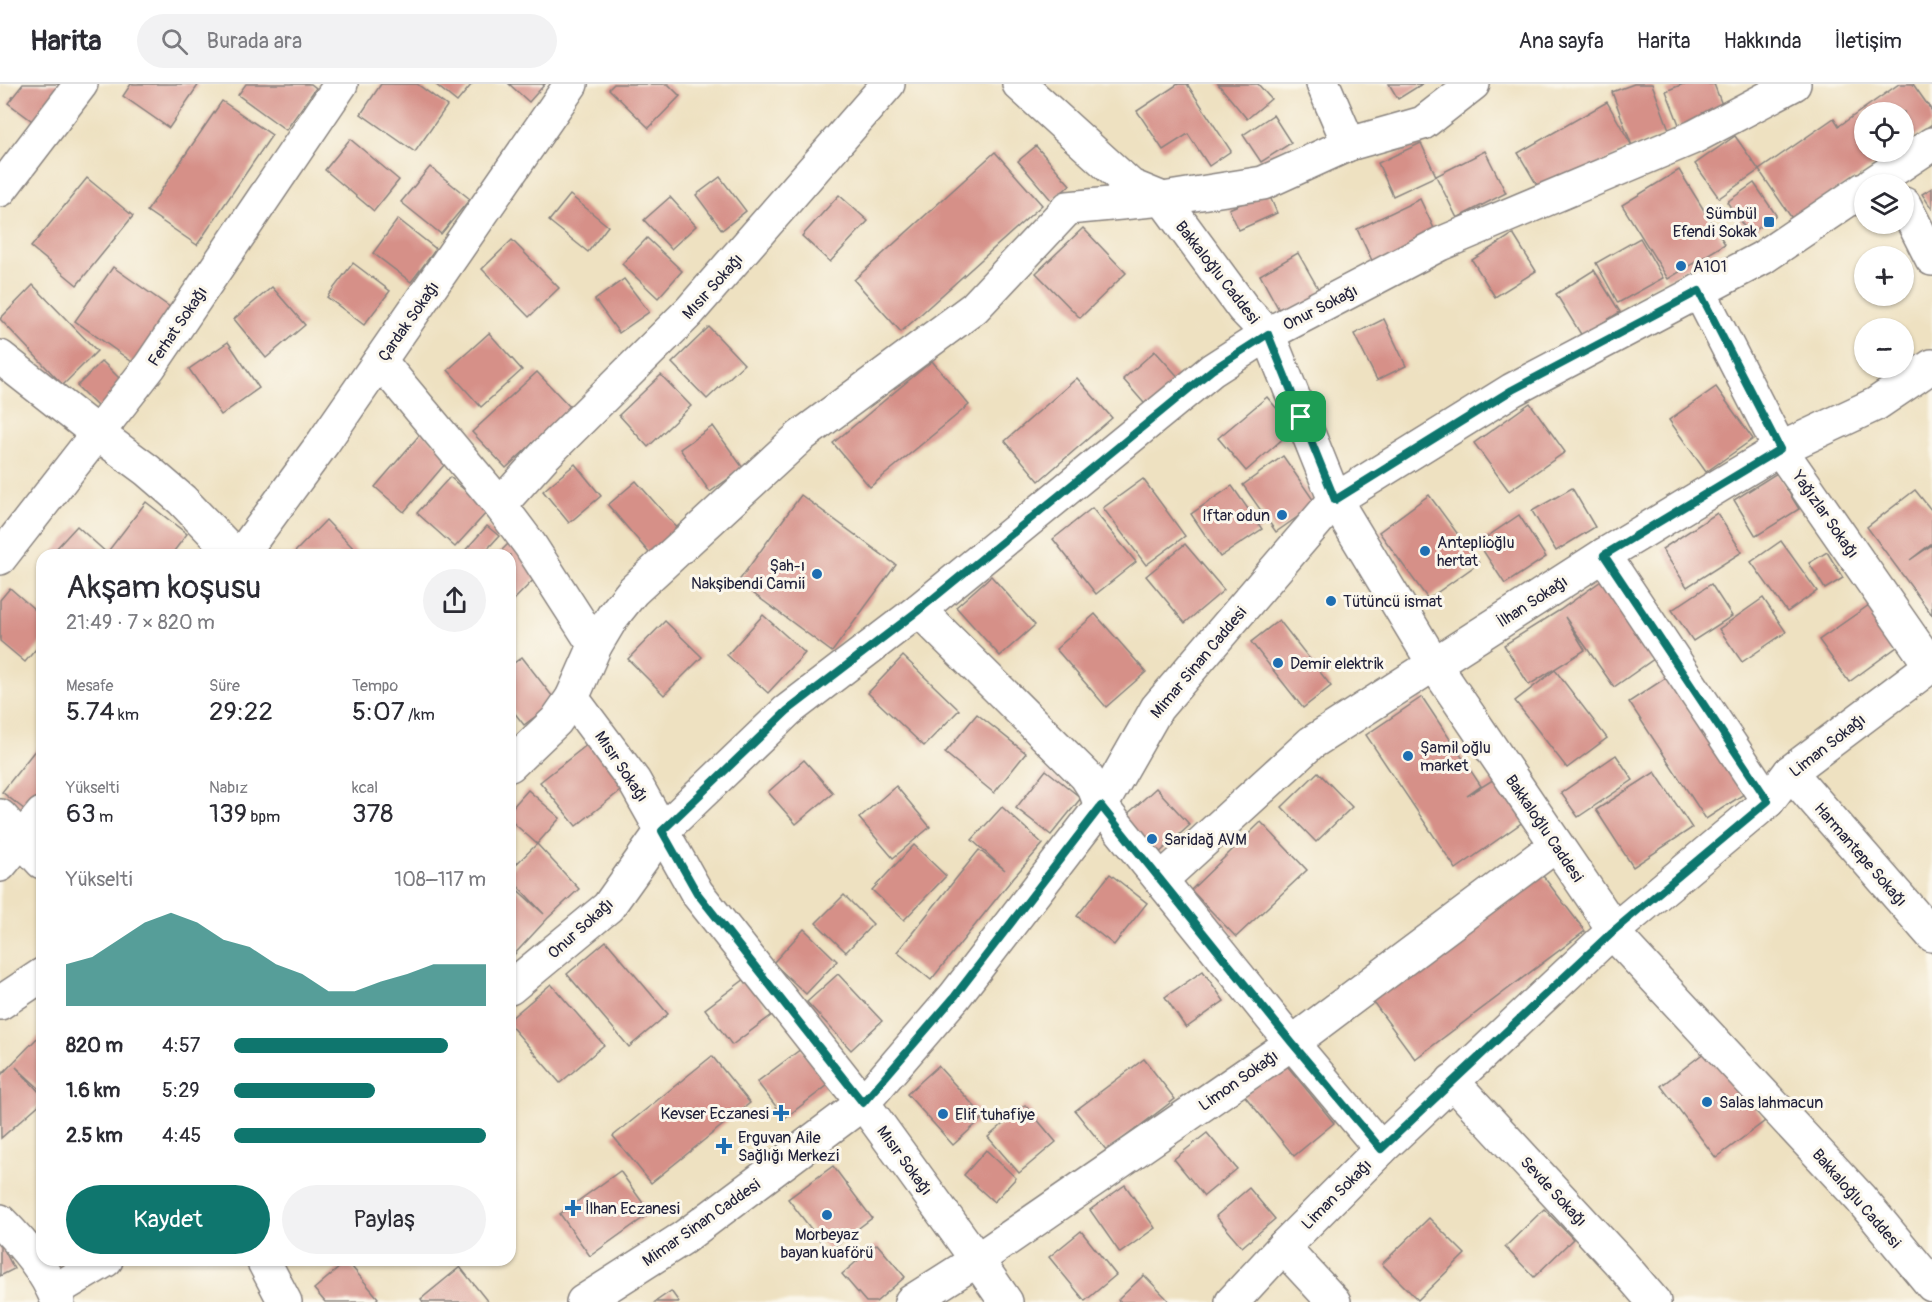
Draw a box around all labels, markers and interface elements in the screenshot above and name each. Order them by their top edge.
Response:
search box [137,14,557,68]
text: Harita [30,24,101,59]
icon: search [158,25,191,58]
text: Burada ara [206,27,302,55]
text: Ana sayfa [1518,28,1604,55]
text: Harita [1637,28,1690,55]
text: Hakkında [1723,28,1802,55]
text: İletişim [1835,28,1902,55]
map controls [1854,102,1914,378]
button: locate [1854,102,1914,162]
button: layers [1854,174,1914,234]
place label: Sümbül Efendi Sokak [1673,204,1757,242]
marker: Sümbül Efendi Sokak [1762,215,1776,229]
street label: Bakkaloğlu Caddesi [1171,217,1264,328]
button: + [1854,246,1914,306]
street label: Mısır Sokağı [678,250,747,324]
place label: A101 [1693,257,1727,277]
marker: A101 [1674,259,1688,273]
street label: Çardak Sokağı [374,278,444,365]
street label: Onur Sokağı [1280,281,1361,335]
street label: Ferhat Sokağı [144,283,212,370]
button: − [1854,318,1914,378]
pin [1275,391,1326,442]
icon: arrive [1284,400,1317,433]
street label: Yağızlar Sokağı [1787,466,1863,562]
place label: Iftar odun [1202,506,1270,526]
marker: Iftar odun [1275,508,1289,522]
place label: Anteplioğlu hertat [1437,533,1514,571]
marker: Anteplioğlu hertat [1418,544,1432,558]
place label: Şah-ı Nakşibendi Camii [691,556,805,594]
text: Akşam koşusu [66,567,261,608]
marker: Şah-ı Nakşibendi Camii [810,567,824,581]
button: share [423,569,486,632]
street label: İlhan Sokağı [1494,572,1572,632]
place label: Tütüncü ismat [1343,592,1443,612]
marker: Tütüncü ismat [1324,594,1338,608]
street label: Mimar Sinan Caddesi [1146,603,1251,722]
text: 21:49 · 7 × 820 m [66,610,215,635]
place label: Demir elektrik [1290,654,1384,674]
marker: Demir elektrik [1271,656,1285,670]
text: Mesafe [66,676,113,696]
text: Süre [209,676,240,696]
text: Tempo [352,676,398,696]
text: 5.74 [66,696,115,728]
text: 29:22 [209,696,273,728]
text: 5:07 [352,696,405,728]
text: km [115,705,139,725]
text: /km [405,705,435,725]
street label: Liman Sokağı [1786,710,1870,782]
street label: Mısır Sokağı [590,727,652,806]
place label: Şamil oğlu market [1420,738,1491,776]
marker: Şamil oğlu market [1401,749,1415,763]
street label: Bakkaloğlu Caddesi [1501,771,1588,886]
text: Yükselti [66,778,119,798]
text: Nabız [209,778,248,798]
text: kcal [352,778,378,798]
text: 63 [66,798,96,830]
text: 139 [209,798,247,830]
text: 378 [352,798,393,830]
street label: Harmantepe Sokağı [1810,799,1911,911]
text: m [96,807,113,827]
text: bpm [247,807,280,827]
place label: Saridağ AVM [1164,830,1247,850]
marker: Saridağ AVM [1145,832,1159,846]
text: Yükselti [66,867,133,892]
text: 108–117 m [394,867,486,892]
street label: Onur Sokağı [544,894,618,963]
text: 820 m [66,1033,123,1058]
text: 4:57 [162,1033,200,1058]
street label: Limon Sokağı [1195,1046,1282,1116]
text: 1.6 km [66,1078,120,1103]
text: 5:29 [162,1078,200,1103]
place label: Salas lahmacun [1719,1093,1823,1113]
marker: Salas lahmacun [1700,1095,1714,1109]
place label: Kevser Eczanesi [661,1104,769,1124]
place label: Elif tuhafiye [955,1105,1035,1125]
marker: Kevser Eczanesi [774,1106,788,1120]
marker: Elif tuhafiye [936,1107,950,1121]
street label: Mısır Sokağı [872,1122,936,1199]
text: 2.5 km [66,1123,123,1148]
text: 4:45 [162,1123,201,1148]
place label: Erguvan Aile Sağlığı Merkezi [738,1128,839,1166]
marker: Erguvan Aile Sağlığı Merkezi [715,1137,733,1155]
street label: Bakkaloğlu Caddesi [1808,1145,1905,1253]
street label: Sevde Sokağı [1516,1153,1591,1231]
street label: Liman Sokağı [1297,1155,1376,1234]
street label: Mimar Sinan Caddesi [639,1174,765,1271]
button: Kaydet [66,1185,270,1254]
button: Paylaş [282,1185,486,1254]
place label: İlhan Eczanesi [585,1199,680,1219]
marker: İlhan Eczanesi [566,1201,580,1215]
marker: Morbeyaz bayan kuaförü [820,1208,834,1222]
place label: Morbeyaz bayan kuaförü [780,1225,874,1263]

